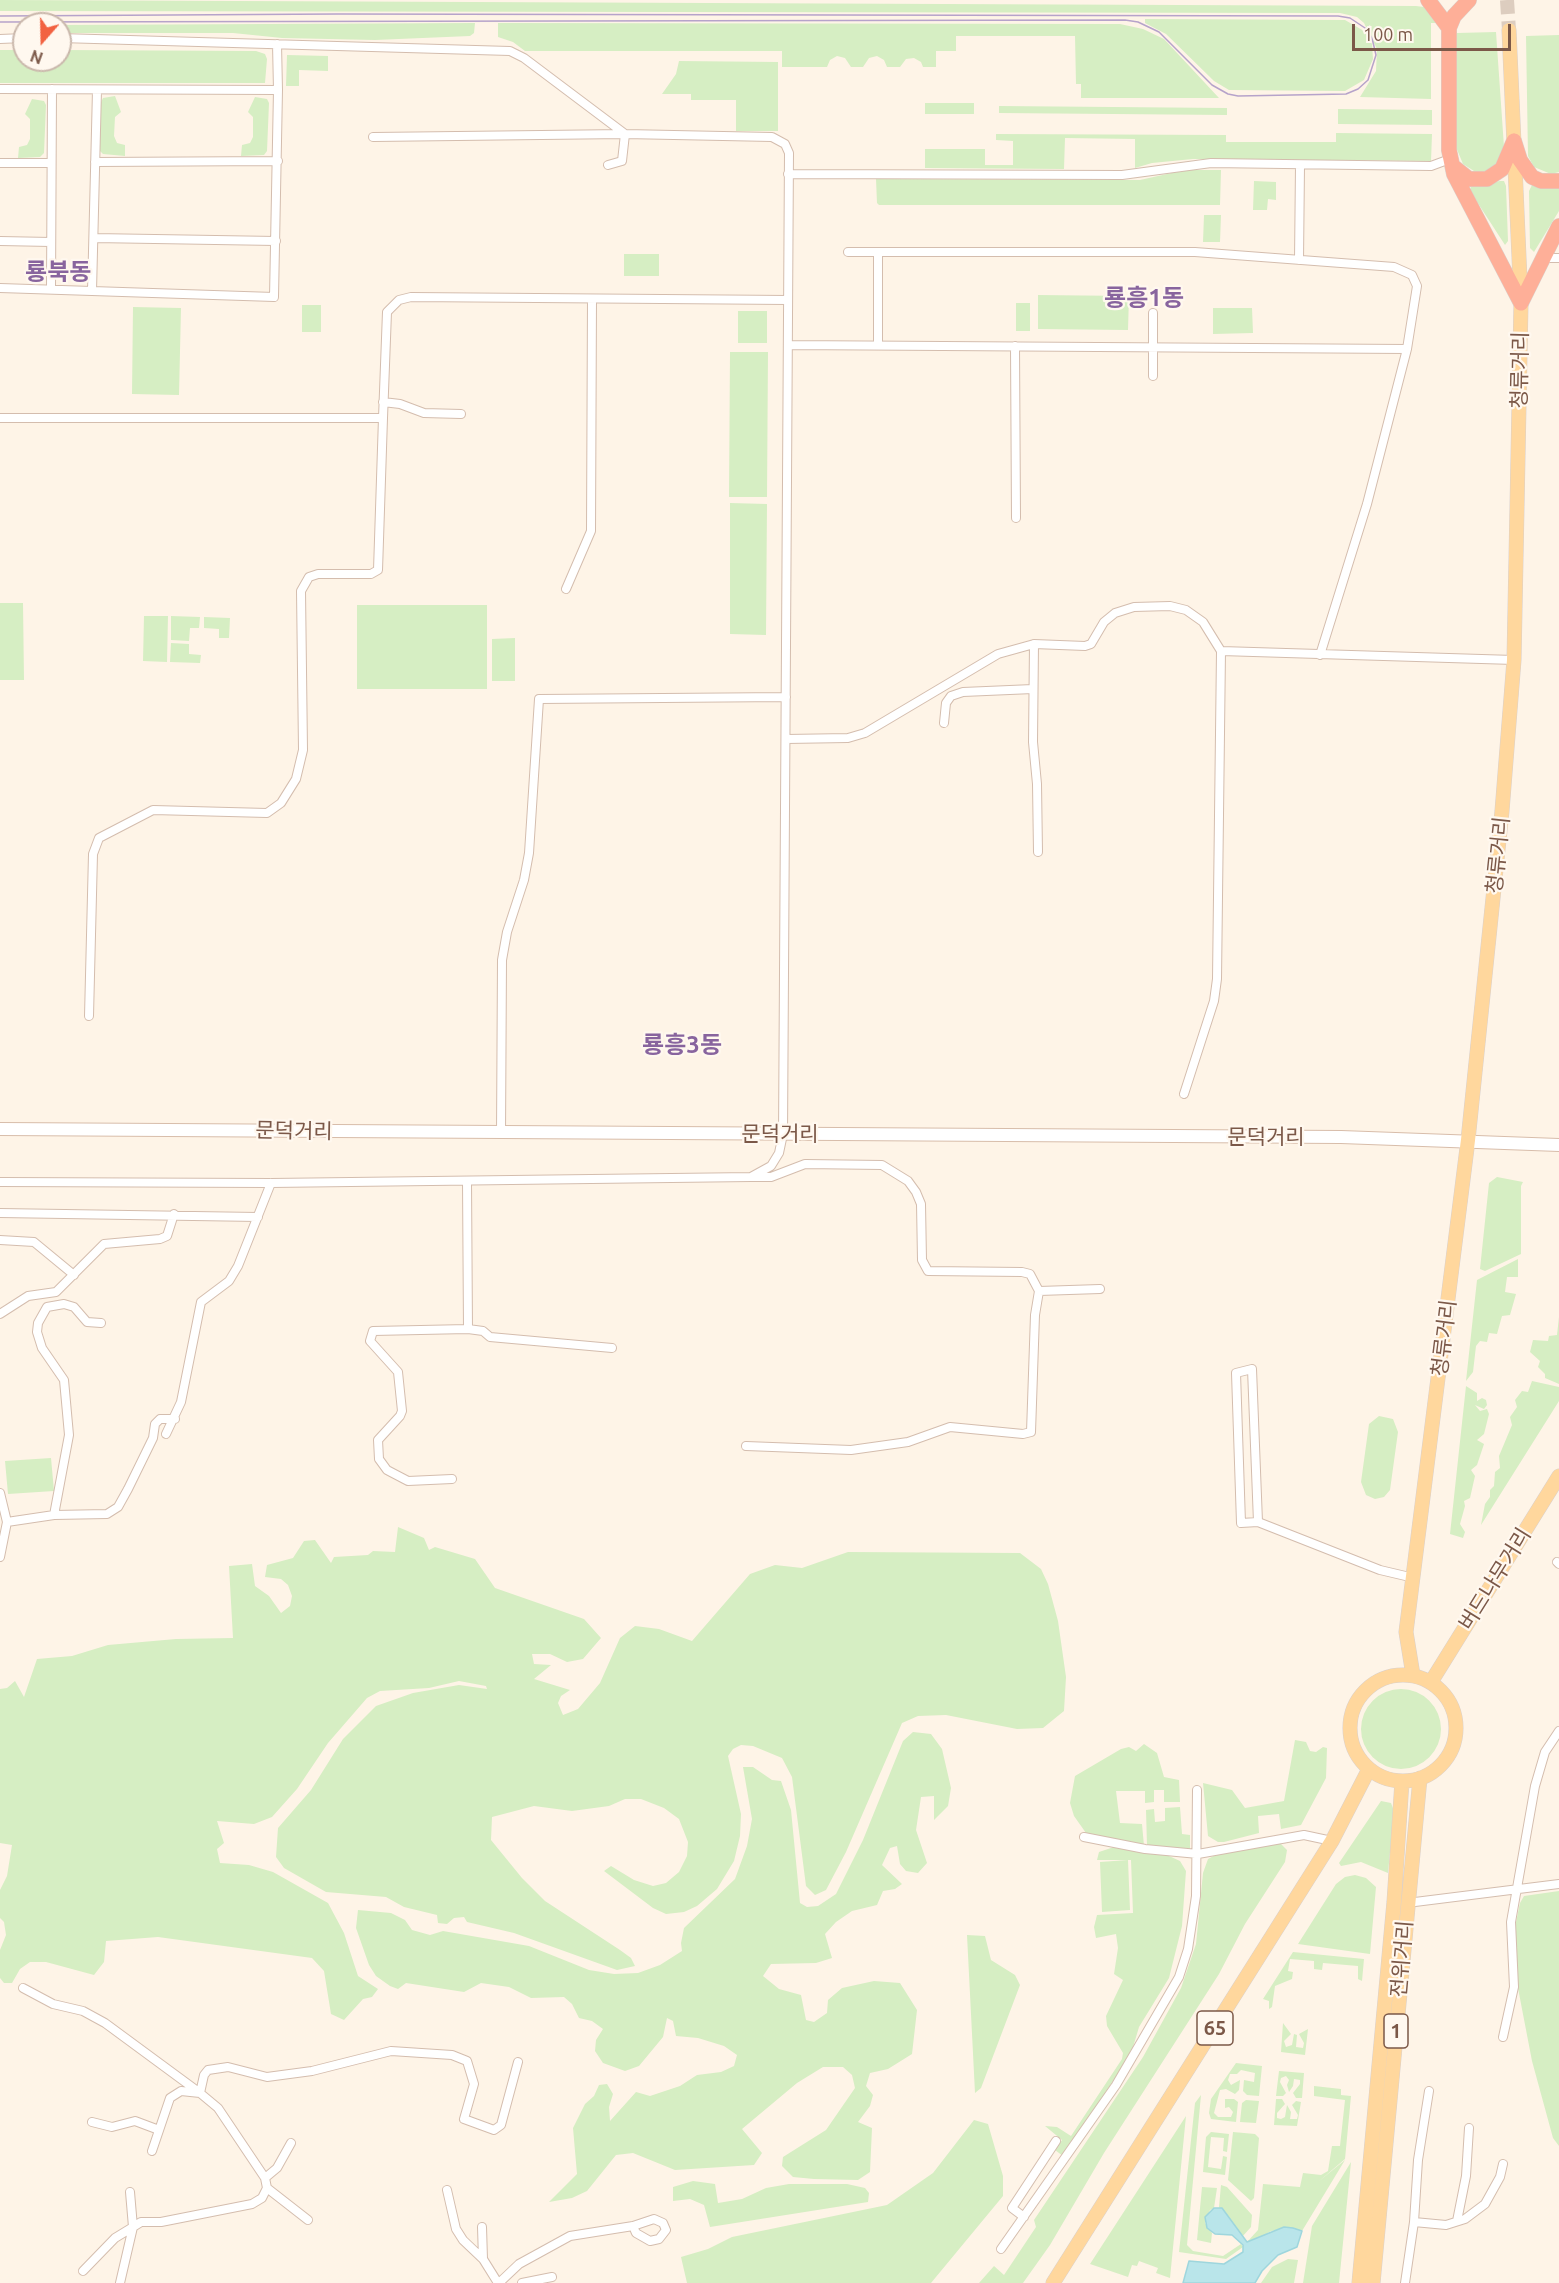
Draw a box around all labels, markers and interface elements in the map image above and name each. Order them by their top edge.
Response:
north arrow [12,12,72,72]
scale bar [1355,12,1514,50]
text: 100 m [1363,24,1413,44]
text: N [28,47,45,68]
district label: 룡북동 [25,258,91,286]
district label: 룡흥1동 [1104,284,1184,312]
street label: 청류거리 [1507,331,1533,409]
street label: 청류거리 [1481,815,1515,895]
district label: 룡흥3동 [642,1031,722,1059]
street label: 문덕거리 [255,1118,333,1144]
street label: 문덕거리 [741,1121,819,1147]
street label: 문덕거리 [1227,1124,1305,1150]
street label: 청류거리 [1427,1298,1461,1378]
street label: 버드나무거리 [1454,1523,1536,1635]
street label: 전위거리 [1386,1919,1418,1999]
road number: 65 [1197,2011,1233,2045]
road number: 1 [1384,2014,1408,2048]

